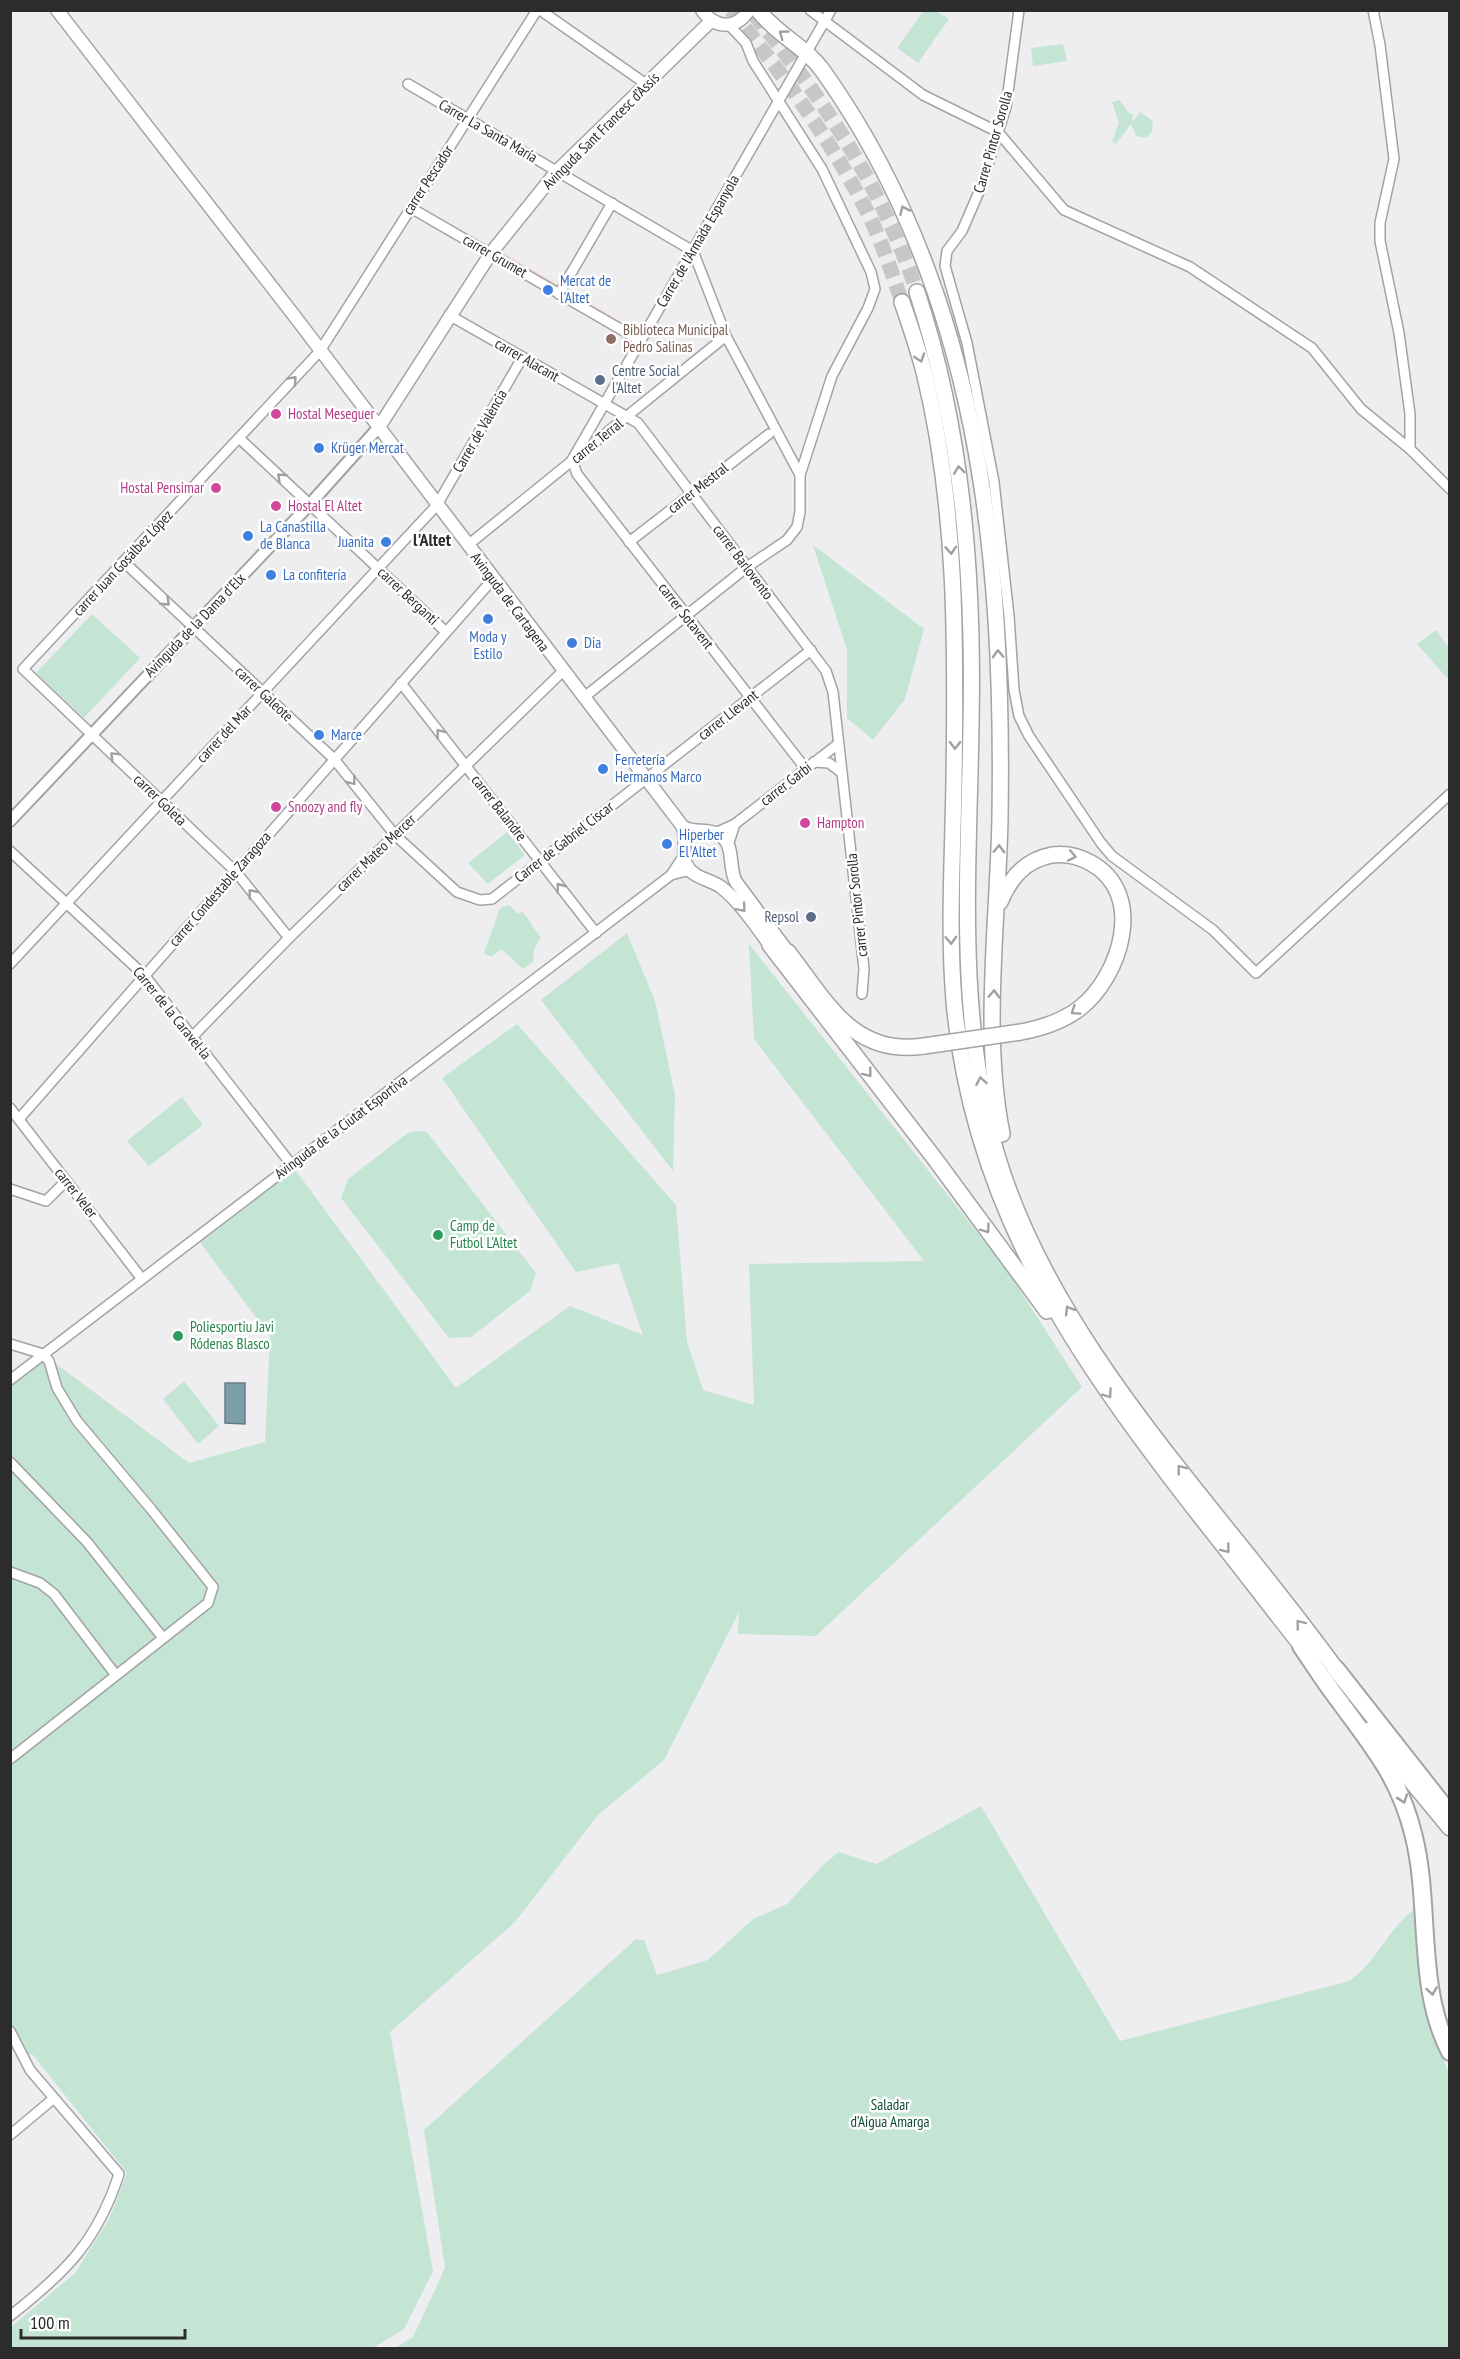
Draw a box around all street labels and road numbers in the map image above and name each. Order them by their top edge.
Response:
street label: Avinguda Sant Francesc d’Assís [538,68,663,193]
street label: Carrer Pintor Sorolla [969,89,1016,195]
street label: Carrer La Santa María [436,95,541,166]
street label: carrer Pescador [398,141,458,218]
street label: Carrer de l'Armada Espanyola [652,171,743,310]
street label: carrer Grumet [460,230,531,282]
street label: carrer Alacant [492,334,563,386]
street label: Carrer de València [448,386,511,476]
street label: carrer Terral [567,413,627,467]
street label: carrer Mestral [664,458,732,517]
street label: carrer Juan Gosálbez López [69,506,177,620]
street label: carrer Barlovento [709,520,778,603]
street label: Avinguda de Cartagena [467,548,554,655]
street label: carrer Bergantí [374,562,443,629]
street label: Avinguda de la Dama d'Elx [140,569,249,681]
street label: carrer Sotavent [655,579,718,653]
street label: carrer Galeote [231,662,297,725]
street label: carrer Llevant [694,685,762,744]
street label: carrer del Mar [192,700,256,766]
street label: carrer Garbí [756,757,816,810]
street label: carrer Goleta [130,770,191,830]
street label: carrer Balandre [468,771,531,845]
street label: Carrer de Gabriel Ciscar [510,796,618,886]
street label: carrer Mateo Mercer [332,809,420,895]
street label: carrer Condestable Zaragoza [164,827,275,950]
street label: carrer Pintor Sorolla [842,852,871,958]
street label: Carrer de la Caravel·la [129,962,216,1063]
street label: Avinguda de la Ciutat Esportiva [270,1070,411,1183]
street label: carrer Veler [51,1164,103,1222]

